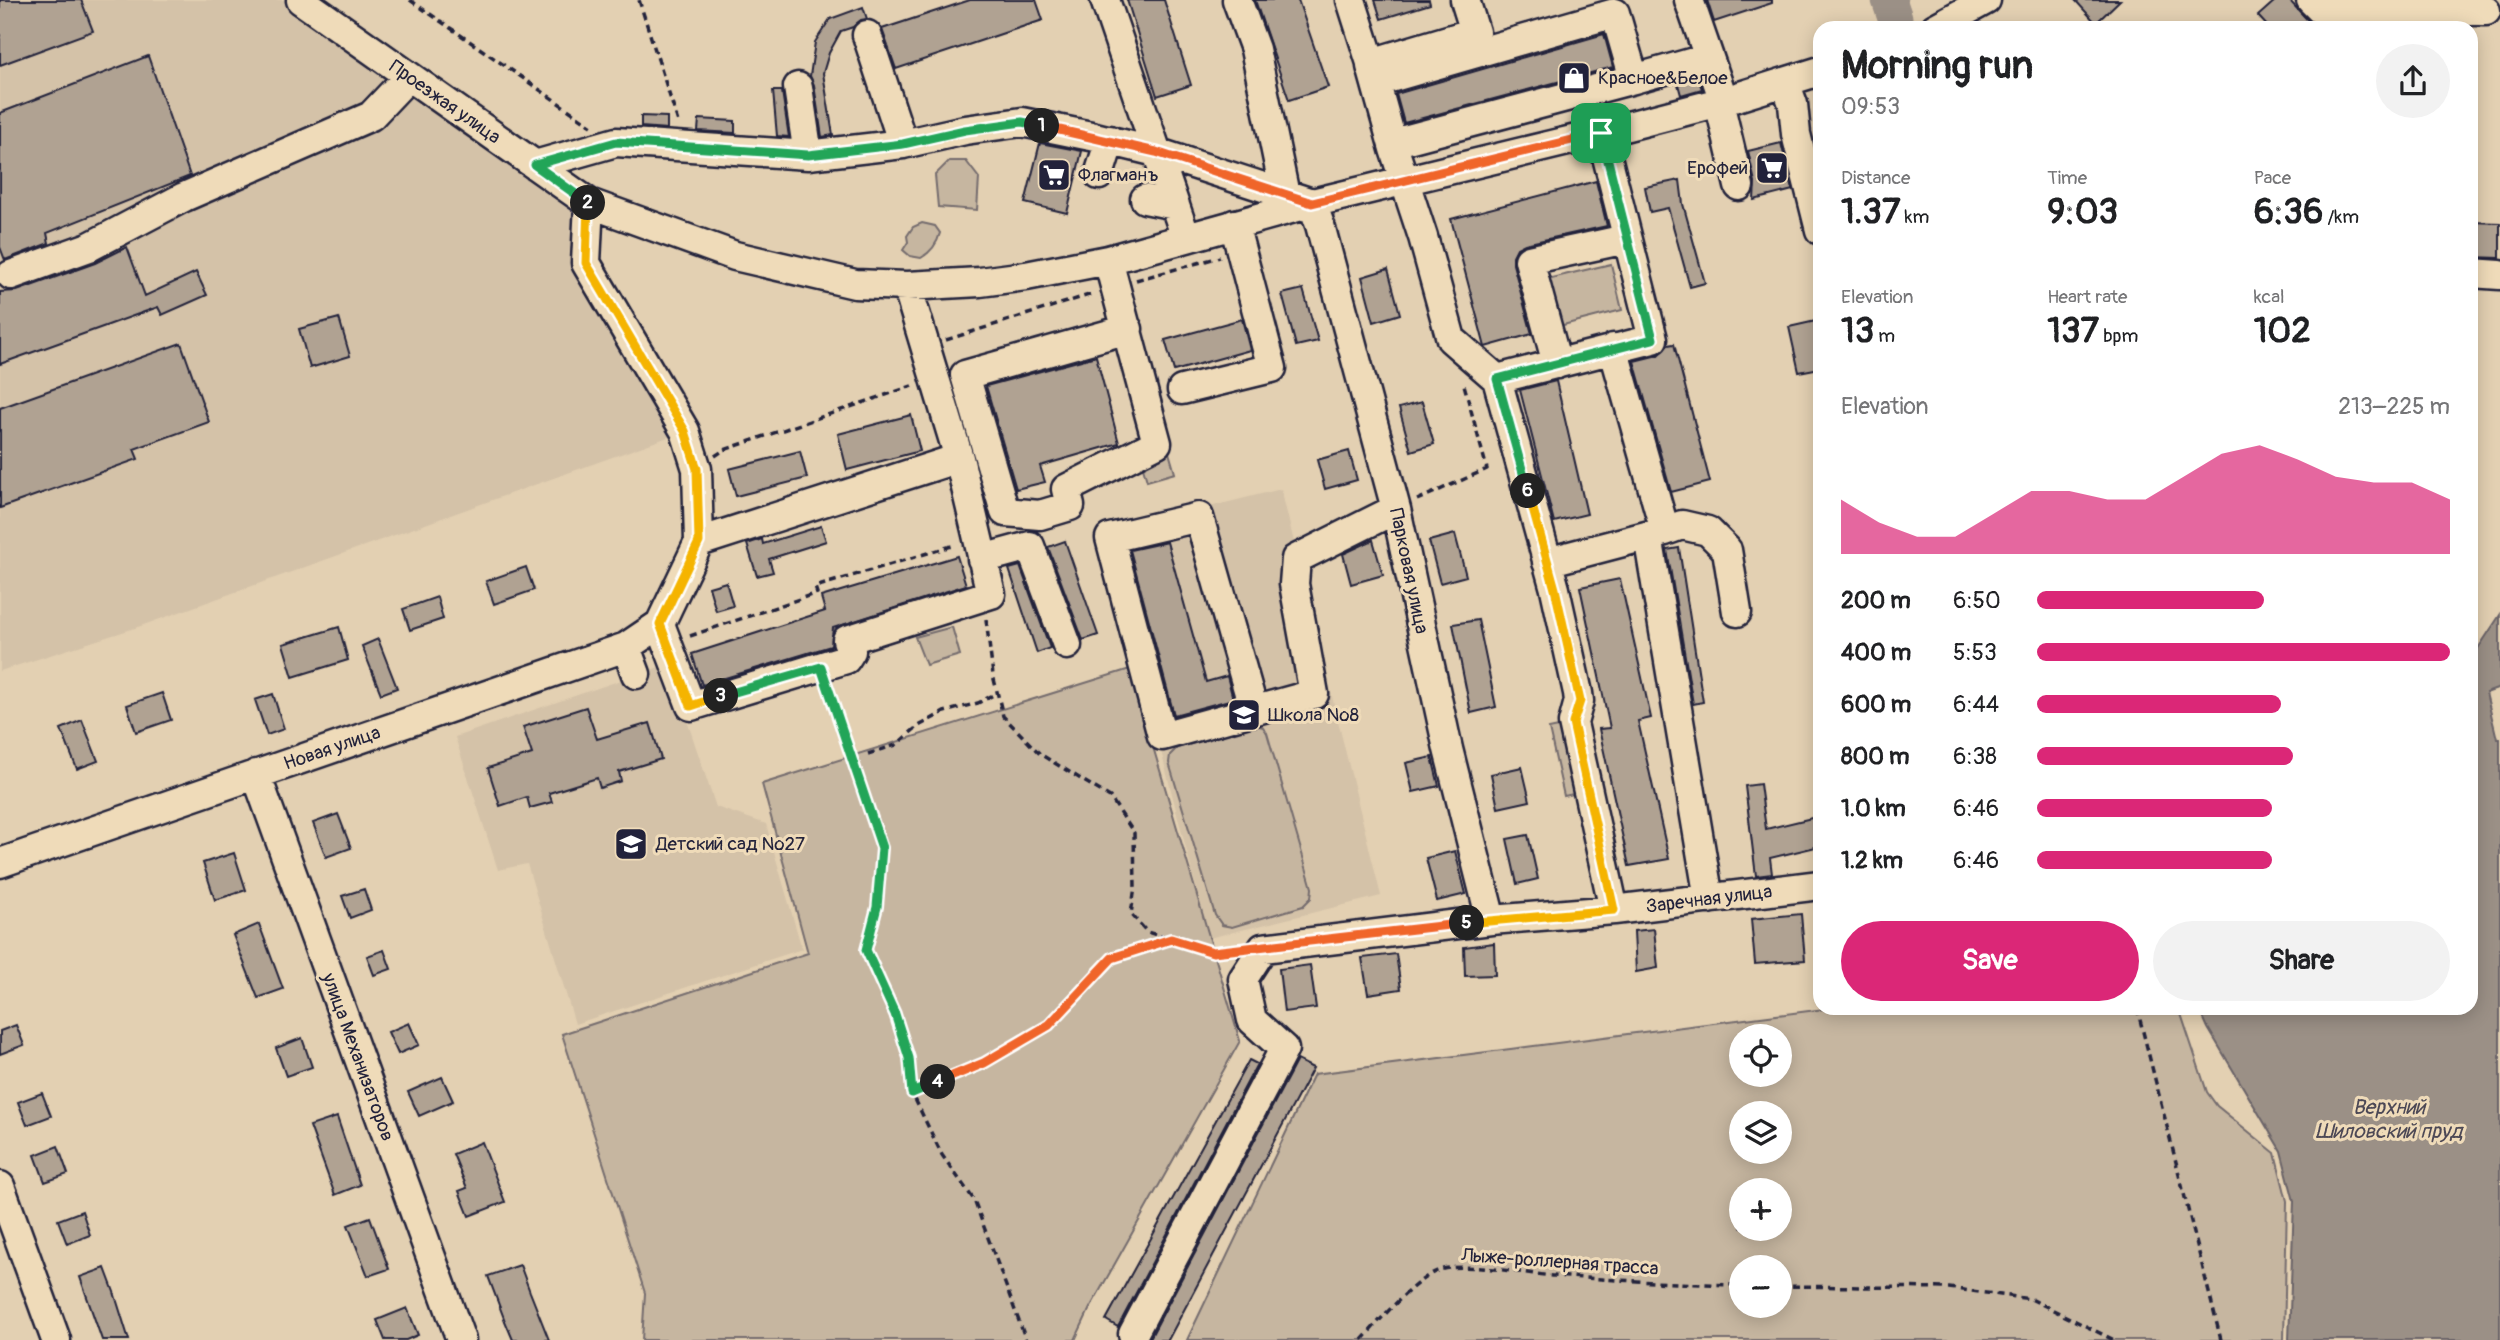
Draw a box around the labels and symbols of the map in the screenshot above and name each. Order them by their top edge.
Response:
street label: Проезжая улица [385,55,505,149]
shop icon: Красное&Белое [1555,59,1593,97]
place label: Красное&Белое [1598,66,1728,90]
pin [1571,103,1631,163]
pin: 1 [1024,108,1060,144]
supermarket icon: Ерофей [1753,149,1791,187]
supermarket icon: Флагманъ [1035,156,1073,194]
place label: Ерофей [1687,156,1748,180]
place label: Флагманъ [1078,163,1159,187]
pin: 2 [570,186,606,220]
pin: 6 [1510,474,1546,508]
street label: Парковая улица [1384,506,1434,636]
pin: 3 [704,678,738,714]
school or university icon: Школа №8 [1225,696,1263,734]
place label: Школа №8 [1268,703,1359,727]
street label: Новая улица [280,720,384,776]
school or university icon: Детский сад №27 [612,825,650,863]
place label: Детский сад №27 [655,832,805,856]
street label: Заречная улица [1645,879,1774,919]
pin: 5 [1450,906,1484,940]
street label: улица Механизаторов [316,969,400,1144]
pin: 4 [920,1064,956,1100]
water label: Верхний Шиловский пруд [2316,1094,2465,1145]
street label: Лыже-роллерная трасса [1460,1243,1660,1281]

